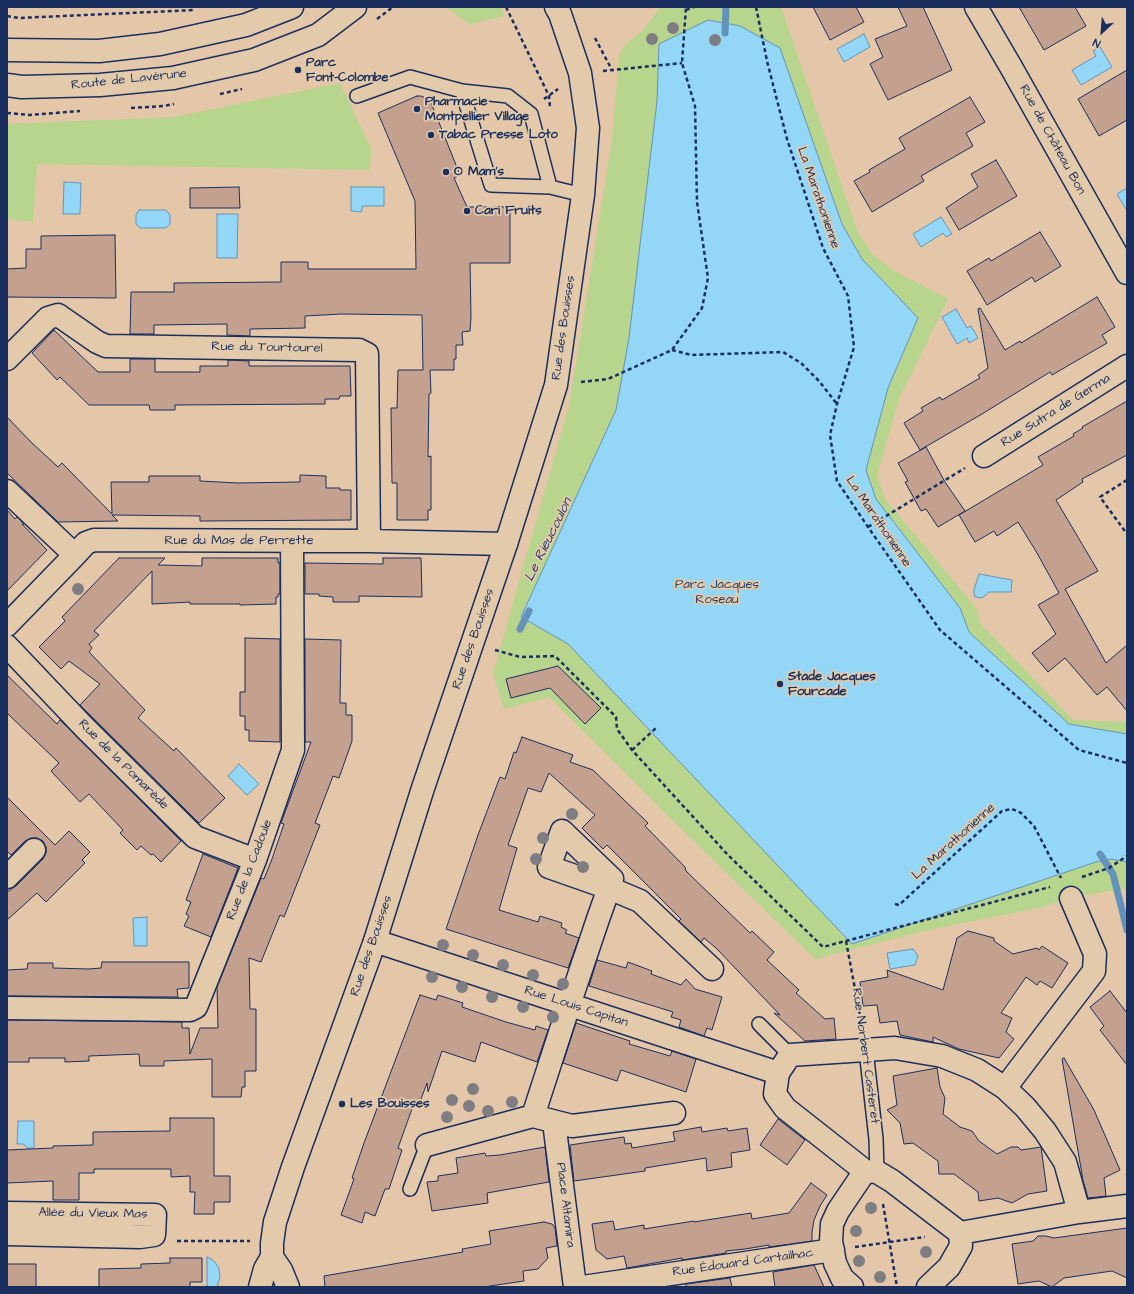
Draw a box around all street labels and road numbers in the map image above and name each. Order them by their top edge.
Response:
street label: Route de Lavérune [70,66,188,94]
street label: Rue de Château Bon [1015,82,1089,198]
street label: La Marathonienne [793,145,843,251]
street label: Rue des Bouisses [549,275,579,381]
street label: Rue du Tourtourel [211,339,323,357]
street label: Rue Sutra de Germa [998,371,1114,451]
street label: La Marathonienne [842,473,914,571]
street label: Rue du Mas de Perrette [165,533,313,549]
street label: Rue des Bouisses [449,587,499,691]
street label: Rue de la Pomarède [75,717,171,813]
street label: La Marathonienne [909,801,999,883]
street label: Rue de la Cadoule [224,818,276,922]
street label: Rue des Bouisses [347,894,397,998]
street label: Rue Louis Capitan [522,983,630,1031]
street label: Rue Norbert Casteret [848,987,882,1125]
street label: Place Altamira [552,1162,578,1248]
street label: Allée du Vieux Mas [38,1205,148,1223]
street label: Rue Édouard Cartailhac [672,1245,814,1281]

